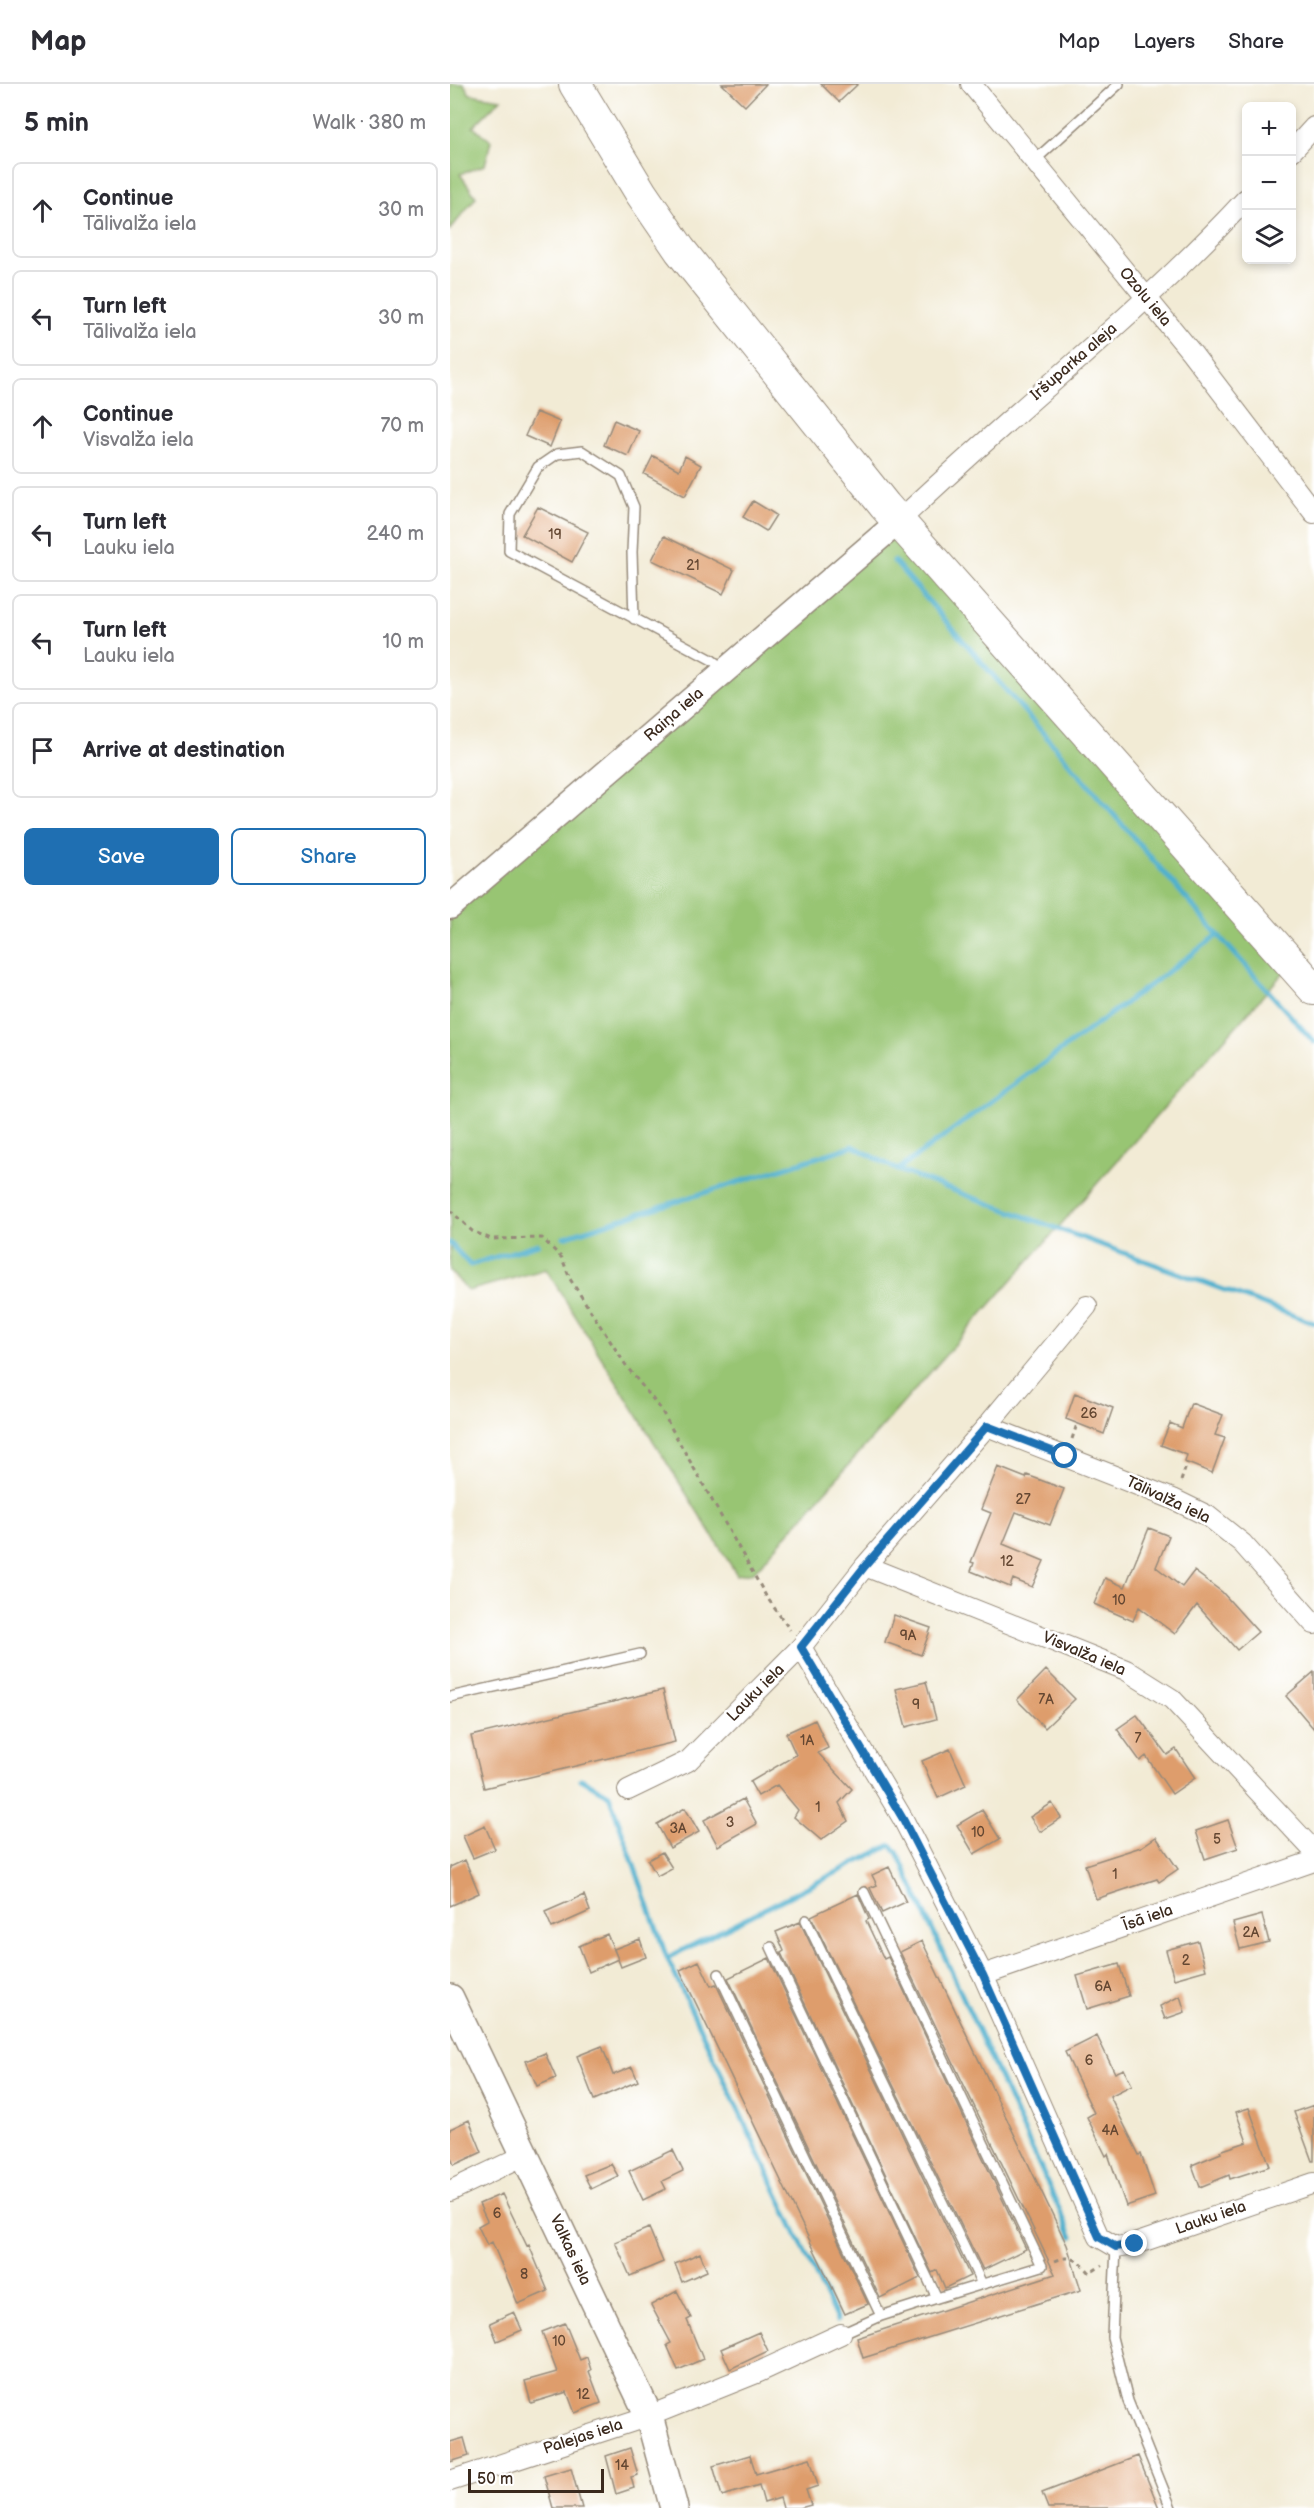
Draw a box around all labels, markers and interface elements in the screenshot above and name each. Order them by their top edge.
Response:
text: Map [30,25,86,58]
text: Map [1058,29,1100,54]
text: Layers [1133,29,1195,54]
text: Share [1228,29,1284,54]
map controls [1242,102,1296,264]
button: + [1242,102,1296,156]
text: 5 min [24,108,89,139]
text: Walk · 380 m [313,111,426,135]
button: − [1242,156,1296,210]
text: Continue [83,185,173,212]
icon: ahead [26,194,59,227]
text: 30 m [378,198,424,222]
button: layers [1242,210,1296,264]
text: Tālivalža iela [83,212,197,236]
street label: Ozolu iela [1115,264,1175,330]
text: Turn left [83,293,167,320]
icon: left [26,302,59,335]
text: 30 m [378,306,424,330]
street label: Iršuparka aleja [1027,319,1121,405]
text: Tālivalža iela [83,320,197,344]
text: Continue [83,401,173,428]
icon: ahead [26,410,59,443]
text: 70 m [380,414,424,438]
text: Visvalža iela [83,428,194,452]
text: Turn left [83,509,167,536]
icon: left [26,518,59,551]
text: 240 m [367,522,424,546]
house number: 19 [548,526,562,543]
text: Lauku iela [83,536,175,560]
house number: 21 [686,557,700,574]
text: Turn left [83,617,167,644]
icon: left [26,626,59,659]
text: 10 m [383,630,424,654]
text: Lauku iela [83,644,175,668]
street label: Raiņa iela [640,684,708,746]
icon: arrive [26,734,59,767]
text: Arrive at destination [83,737,285,764]
button: Save [24,828,219,885]
button: Share [231,828,426,885]
house number: 26 [1081,1405,1098,1422]
route start [1051,1442,1077,1468]
street label: Tālivalža iela [1123,1472,1213,1528]
house number: 27 [1015,1491,1031,1508]
house number: 12 [1000,1553,1015,1570]
house number: 10 [1112,1592,1126,1609]
house number: 9A [900,1627,917,1644]
street label: Visvalža iela [1040,1628,1128,1680]
street label: Lauku iela [723,1660,789,1726]
house number: 7A [1038,1691,1054,1708]
house number: 9 [912,1696,920,1713]
house number: 7 [1135,1730,1142,1747]
house number: 1A [800,1732,814,1749]
house number: 1 [815,1799,821,1816]
house number: 3 [726,1814,734,1831]
house number: 3A [669,1820,687,1837]
house number: 10 [971,1824,985,1841]
house number: 5 [1213,1831,1221,1848]
house number: 1 [1112,1866,1118,1883]
street label: Īsā iela [1119,1899,1176,1936]
house number: 2A [1243,1924,1260,1941]
house number: 2 [1182,1952,1191,1969]
house number: 6A [1094,1978,1112,1995]
house number: 6 [1085,2052,1094,2069]
house number: 4A [1101,2122,1119,2139]
street label: Lauku iela [1173,2197,1249,2239]
house number: 6 [493,2205,502,2222]
street label: Valkas iela [545,2212,595,2288]
route end [1121,2230,1147,2256]
house number: 8 [520,2266,528,2283]
house number: 10 [552,2333,566,2350]
house number: 12 [576,2386,591,2403]
street label: Palejas iela [541,2415,625,2459]
house number: 14 [615,2457,629,2474]
scale bar [468,2466,604,2494]
text: 50 m [477,2470,513,2489]

